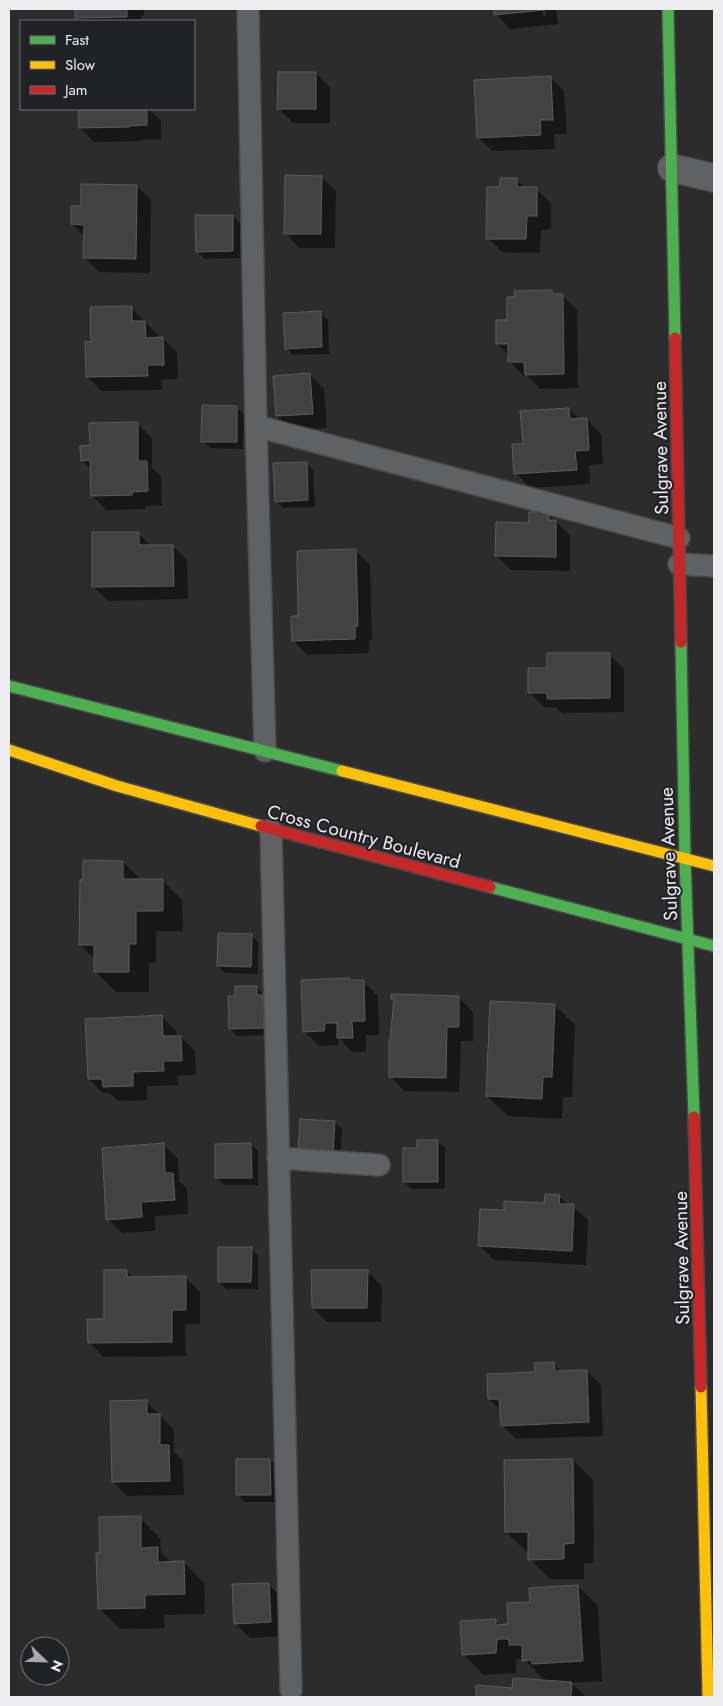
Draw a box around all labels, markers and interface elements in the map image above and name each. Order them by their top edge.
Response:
legend [20,20,195,110]
text: Fast [65,29,89,51]
text: Slow [65,54,96,76]
text: Jam [63,79,88,101]
street label: Sulgrave Avenue [646,381,675,515]
street label: Sulgrave Avenue [653,786,684,921]
street label: Cross Country Boulevard [264,798,464,875]
street label: Sulgrave Avenue [667,1191,696,1325]
north arrow [20,1636,70,1686]
text: N [46,1657,68,1675]

